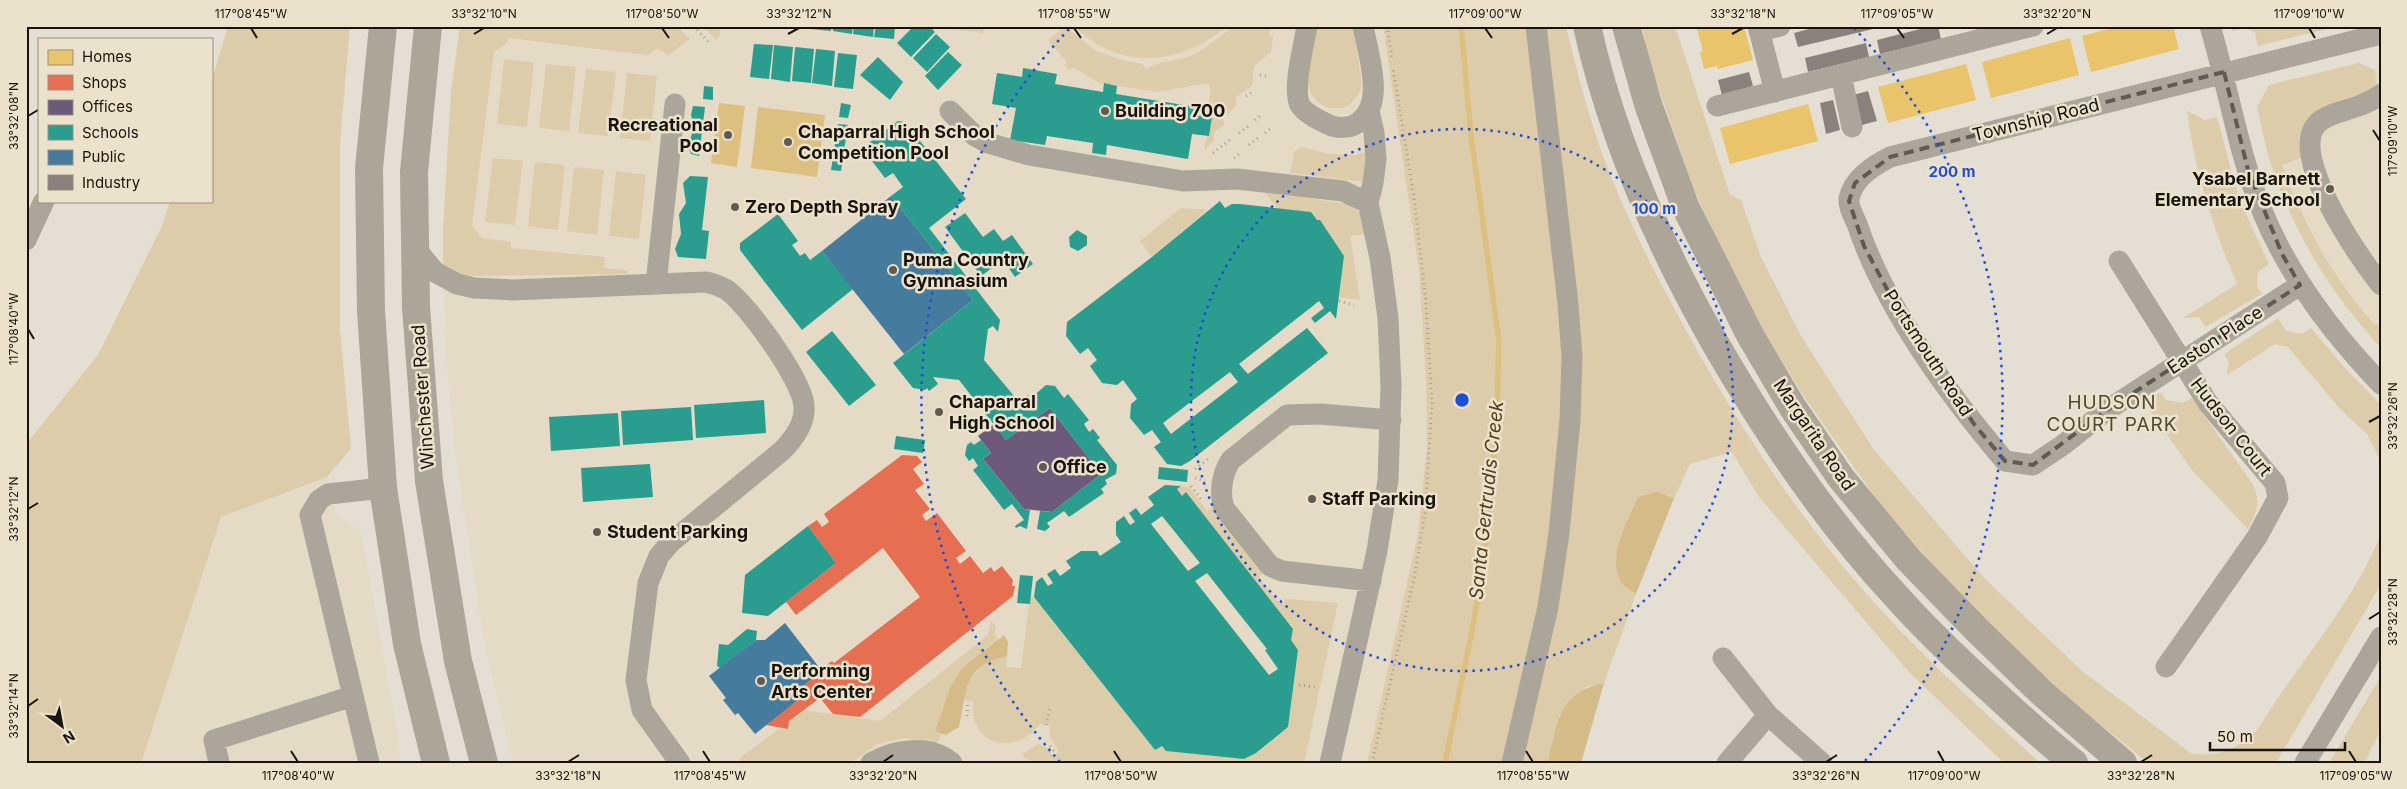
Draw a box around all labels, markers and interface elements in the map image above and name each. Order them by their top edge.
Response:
text: 117°08'45"W [215,6,287,21]
text: 33°32'10"N [451,6,517,21]
text: 117°08'50"W [626,6,699,21]
text: 33°32'12"N [766,6,832,21]
text: 117°08'55"W [1038,6,1110,21]
text: 117°09'00"W [1448,6,1522,21]
text: 33°32'18"N [1710,6,1776,21]
text: 117°09'05"W [1861,6,1934,21]
text: 33°32'20"N [2023,6,2091,21]
text: 117°09'10"W [2274,6,2344,21]
legend [38,38,212,202]
text: Homes [82,47,132,66]
text: Shops [82,73,127,92]
text: 33°32'08"N [6,82,21,150]
street label: Township Road [1970,94,2102,145]
text: Offices [82,97,133,116]
place label: Building 700 [1115,100,1225,121]
marker: Building 700 [1099,105,1111,117]
text: 117°09'10"W [2385,106,2400,176]
place label: Recreational Pool [608,114,718,156]
place label: Chaparral High School Competition Pool [798,121,995,163]
text: Schools [82,123,139,142]
marker: Recreational Pool [722,129,734,141]
marker: Chaparral High School Competition Pool [782,136,794,148]
text: Public [82,147,125,166]
text: 200 m [1929,162,1975,181]
place label: Ysabel Barnett Elementary School [2155,168,2320,210]
text: Industry [82,173,141,192]
marker: Ysabel Barnett Elementary School [2324,183,2336,195]
place label: Zero Depth Spray [745,196,898,217]
text: 100 m [1632,199,1676,218]
marker: Zero Depth Spray [729,201,741,213]
place label: Puma Country Gymnasium [903,249,1029,291]
marker: Puma Country Gymnasium [887,264,899,276]
street label: Portsmouth Road [1880,285,1977,420]
text: 117°08'40"W [6,293,21,365]
street label: Easton Place [2163,301,2266,378]
street label: Winchester Road [407,324,438,470]
street label: Hudson Court [2187,374,2276,480]
street label: Margarita Road [1769,375,1859,494]
text: 33°32'26"N [2385,382,2400,450]
place label: Chaparral High School [949,391,1055,433]
centre of rings [1453,391,1471,409]
district label: HUDSON COURT PARK [2046,391,2178,436]
water label: Santa Gertrudis Creek [1465,399,1508,601]
marker: Chaparral High School [933,406,945,418]
place label: Office [1053,456,1107,477]
marker: Office [1037,461,1049,473]
text: 33°32'12"N [6,476,21,542]
place label: Staff Parking [1322,488,1436,509]
marker: Staff Parking [1306,493,1318,505]
place label: Student Parking [607,521,748,542]
marker: Student Parking [591,526,603,538]
text: 33°32'28"N [2385,578,2400,646]
place label: Performing Arts Center [771,660,873,702]
text: 33°32'14"N [6,673,21,739]
marker: Performing Arts Center [755,675,767,687]
north arrow [38,702,88,752]
scale bar [2210,719,2344,751]
text: N [60,727,78,747]
text: 50 m [2217,727,2253,746]
text: 117°08'40"W [262,768,334,783]
text: 33°32'18"N [535,768,601,783]
text: 117°08'45"W [674,768,746,783]
text: 33°32'20"N [849,768,917,783]
text: 117°08'50"W [1085,768,1158,783]
text: 117°08'55"W [1497,768,1569,783]
text: 33°32'26"N [1792,768,1860,783]
text: 117°09'00"W [1907,768,1981,783]
text: 33°32'28"N [2107,768,2175,783]
text: 117°09'05"W [2320,768,2393,783]

